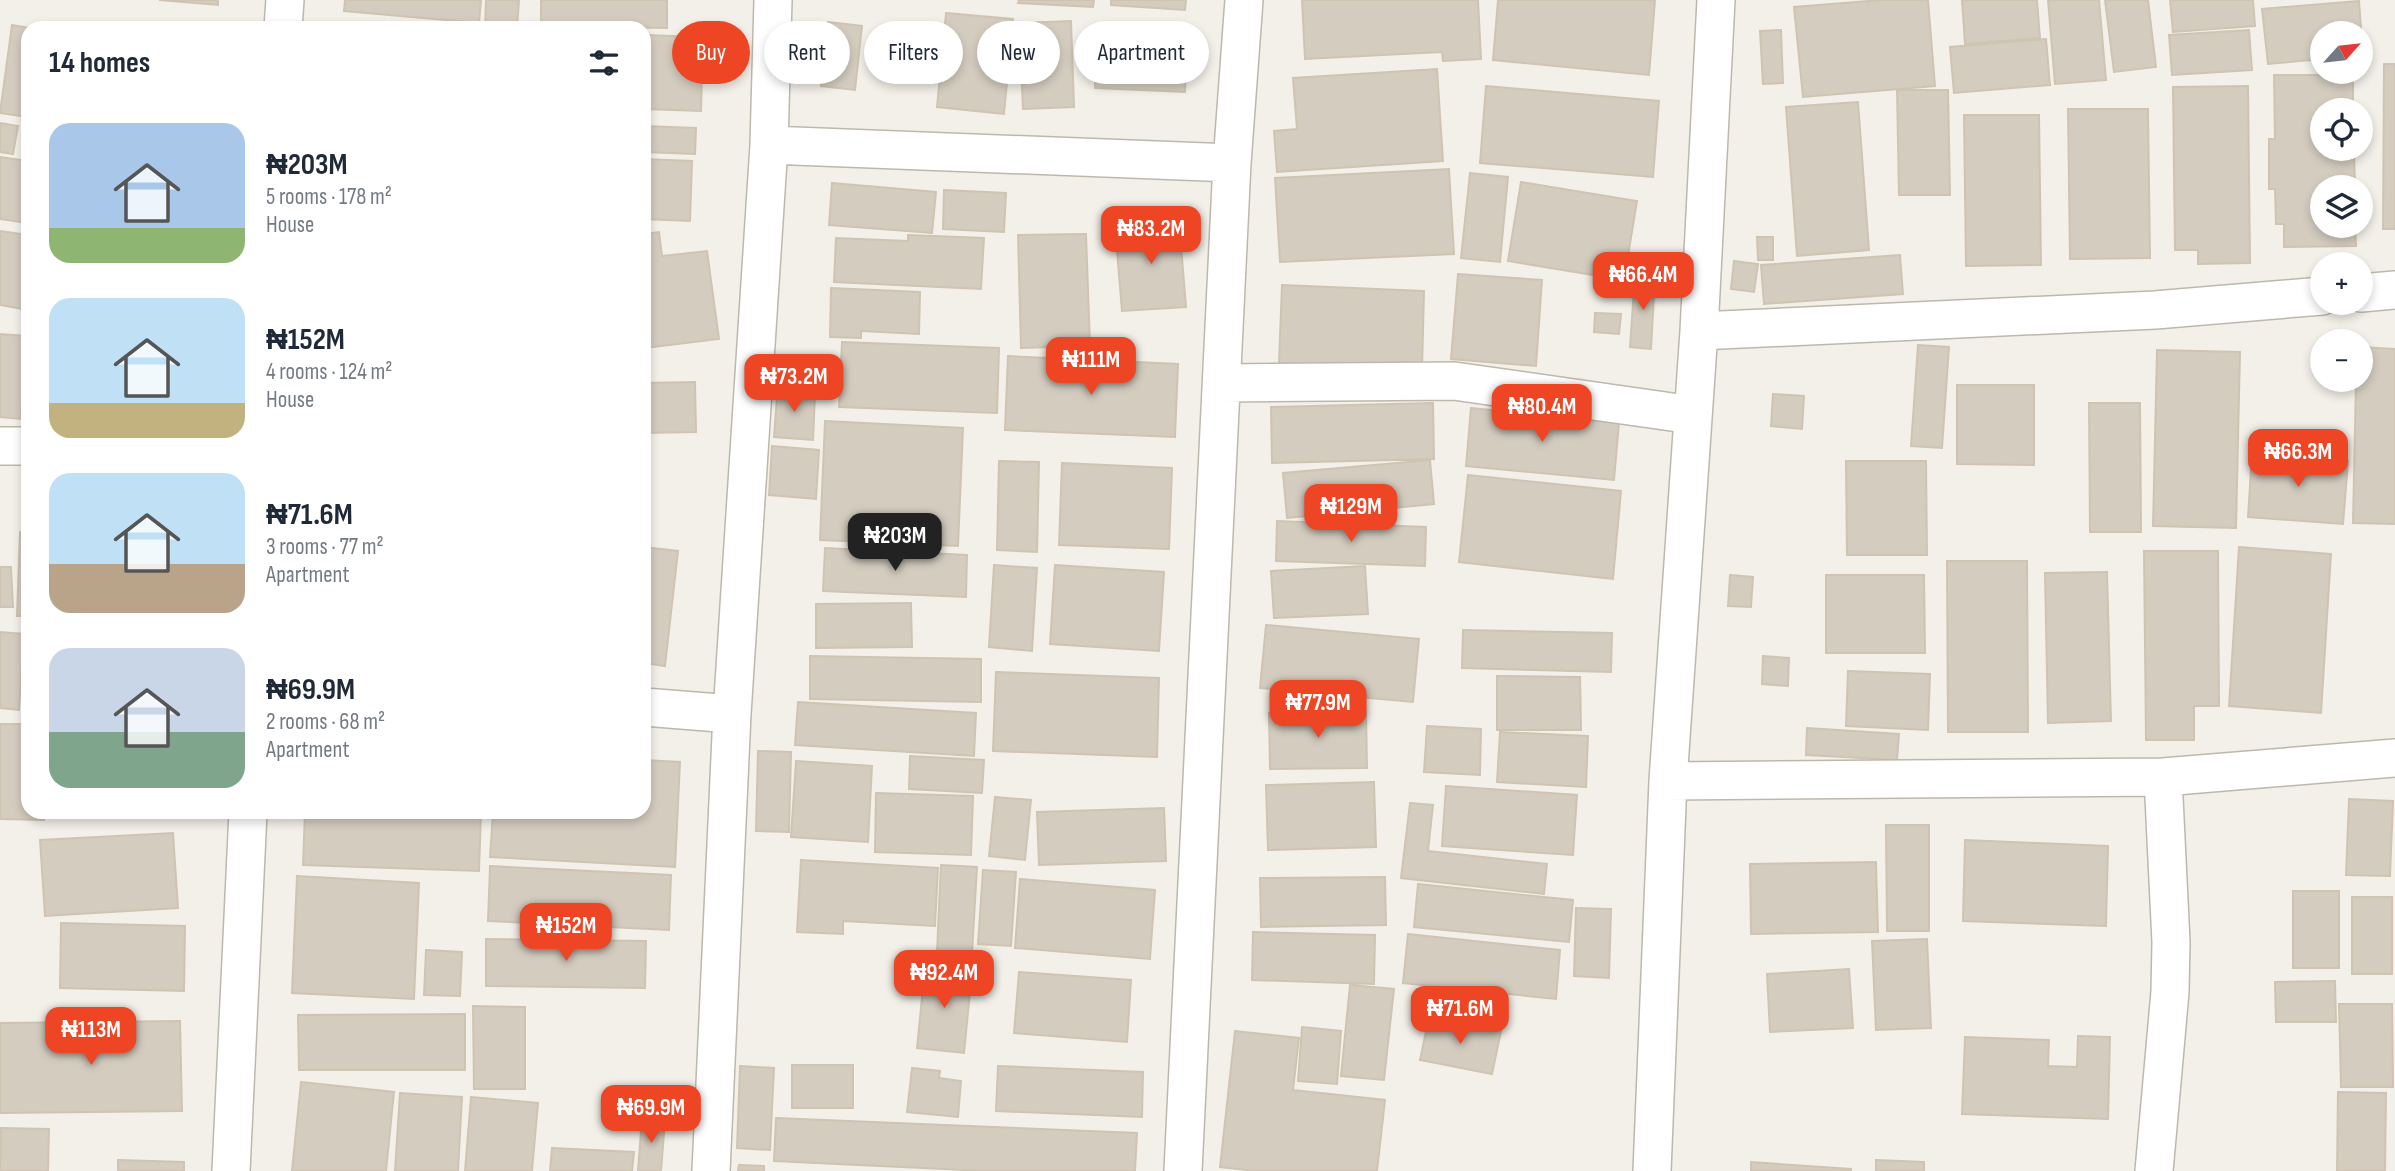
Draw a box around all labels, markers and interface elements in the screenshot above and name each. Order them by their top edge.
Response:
chip: Buy [672,21,750,84]
chip: Rent [764,21,850,84]
chip: Filters [864,21,963,84]
chip: New [977,21,1060,84]
chip: Apartment [1074,21,1209,84]
north arrow [2310,21,2373,84]
map controls [2310,21,2373,392]
icon: filters [585,44,623,82]
text: 14 homes [49,45,150,81]
button: locate [2310,98,2373,161]
text: ₦203M [266,147,348,183]
icon: home [105,151,189,235]
button: layers [2310,175,2373,238]
text: 5 rooms · 178 m² [266,183,392,211]
pin: ₦83.2M [1094,206,1208,266]
text: House [266,211,314,239]
text: ₦83.2M [1117,215,1185,243]
pin: ₦66.4M [1586,252,1700,312]
button: + [2310,252,2373,315]
text: ₦66.4M [1609,261,1677,289]
text: ₦152M [266,322,345,358]
icon: home [105,326,189,410]
button: − [2310,329,2373,392]
pin: ₦111M [1042,338,1140,397]
text: ₦111M [1062,346,1120,374]
pin: ₦73.2M [737,354,851,414]
text: 4 rooms · 124 m² [266,358,392,386]
text: ₦73.2M [760,363,828,391]
pin: ₦80.4M [1485,384,1599,444]
text: House [266,386,314,414]
text: ₦80.4M [1508,393,1576,421]
pin: ₦66.3M [2241,430,2355,489]
text: ₦66.3M [2264,438,2332,466]
pin: ₦129M [1302,484,1400,544]
text: ₦129M [1320,493,1382,521]
text: ₦71.6M [266,497,353,533]
icon: home [105,501,189,585]
pin: ₦203M [846,514,944,573]
text: ₦203M [864,522,926,550]
text: 3 rooms · 77 m² [266,533,384,561]
text: Apartment [266,561,350,589]
text: ₦69.9M [266,672,355,708]
icon: home [105,676,189,760]
pin: ₦77.9M [1261,680,1375,740]
text: ₦77.9M [1286,689,1350,717]
text: 2 rooms · 68 m² [266,708,385,736]
text: Apartment [266,736,350,764]
pin: ₦152M [517,904,615,963]
text: ₦152M [536,912,596,940]
pin: ₦92.4M [887,950,1001,1010]
text: ₦92.4M [910,959,978,987]
pin: ₦71.6M [1403,986,1517,1046]
text: ₦71.6M [1427,995,1493,1023]
pin: ₦113M [42,1007,140,1067]
text: ₦113M [61,1016,121,1044]
pin: ₦69.9M [594,1086,708,1145]
text: ₦69.9M [617,1094,685,1122]

